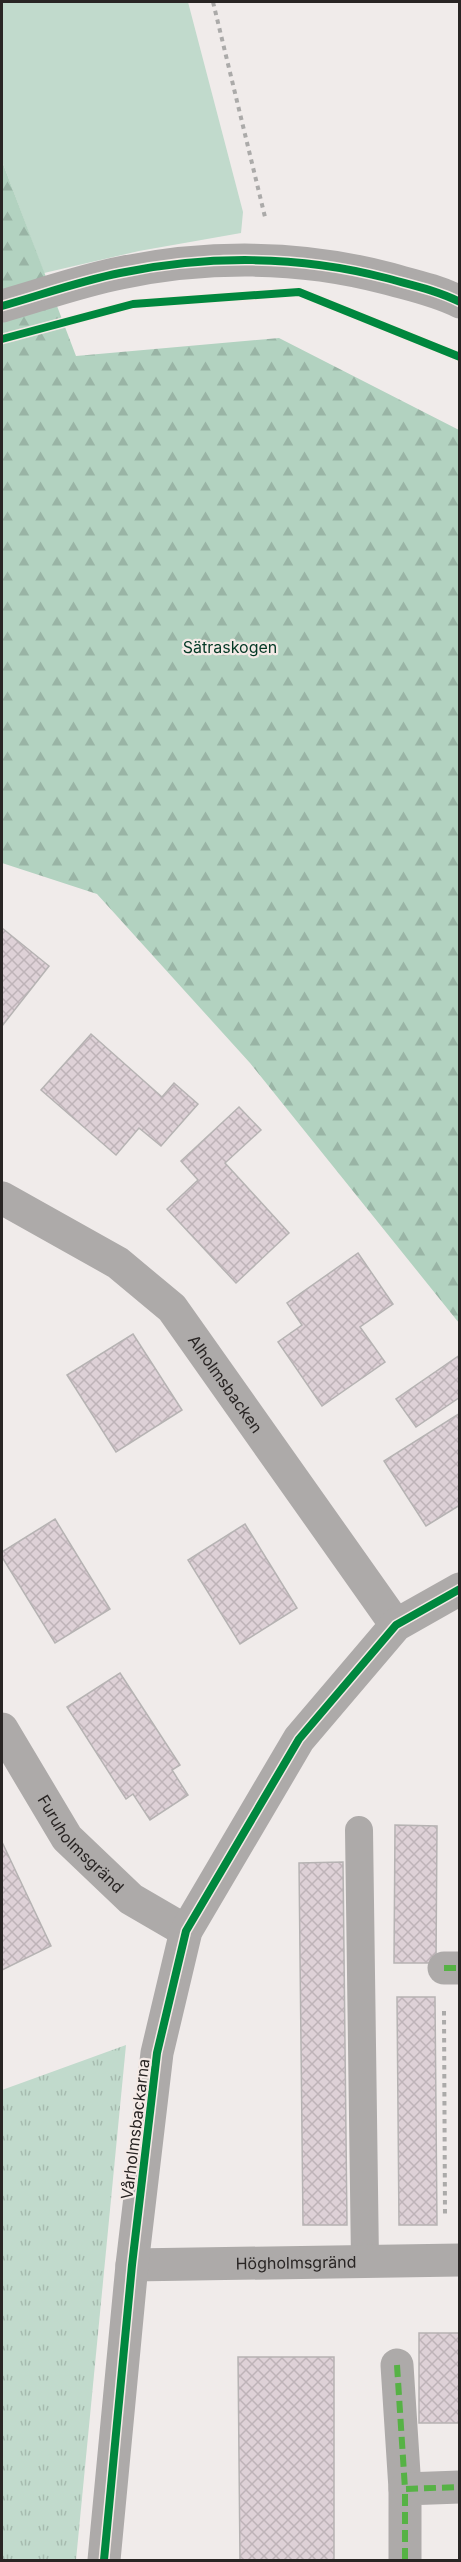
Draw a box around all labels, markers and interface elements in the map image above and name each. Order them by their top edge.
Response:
park label: Sätraskogen [183,637,277,657]
street label: Alholmsbacken [184,1331,267,1437]
street label: Furuholmsgränd [34,1791,128,1897]
street label: Vårholmsbackarna [116,2058,154,2200]
street label: Högholmsgränd [235,2252,357,2273]

